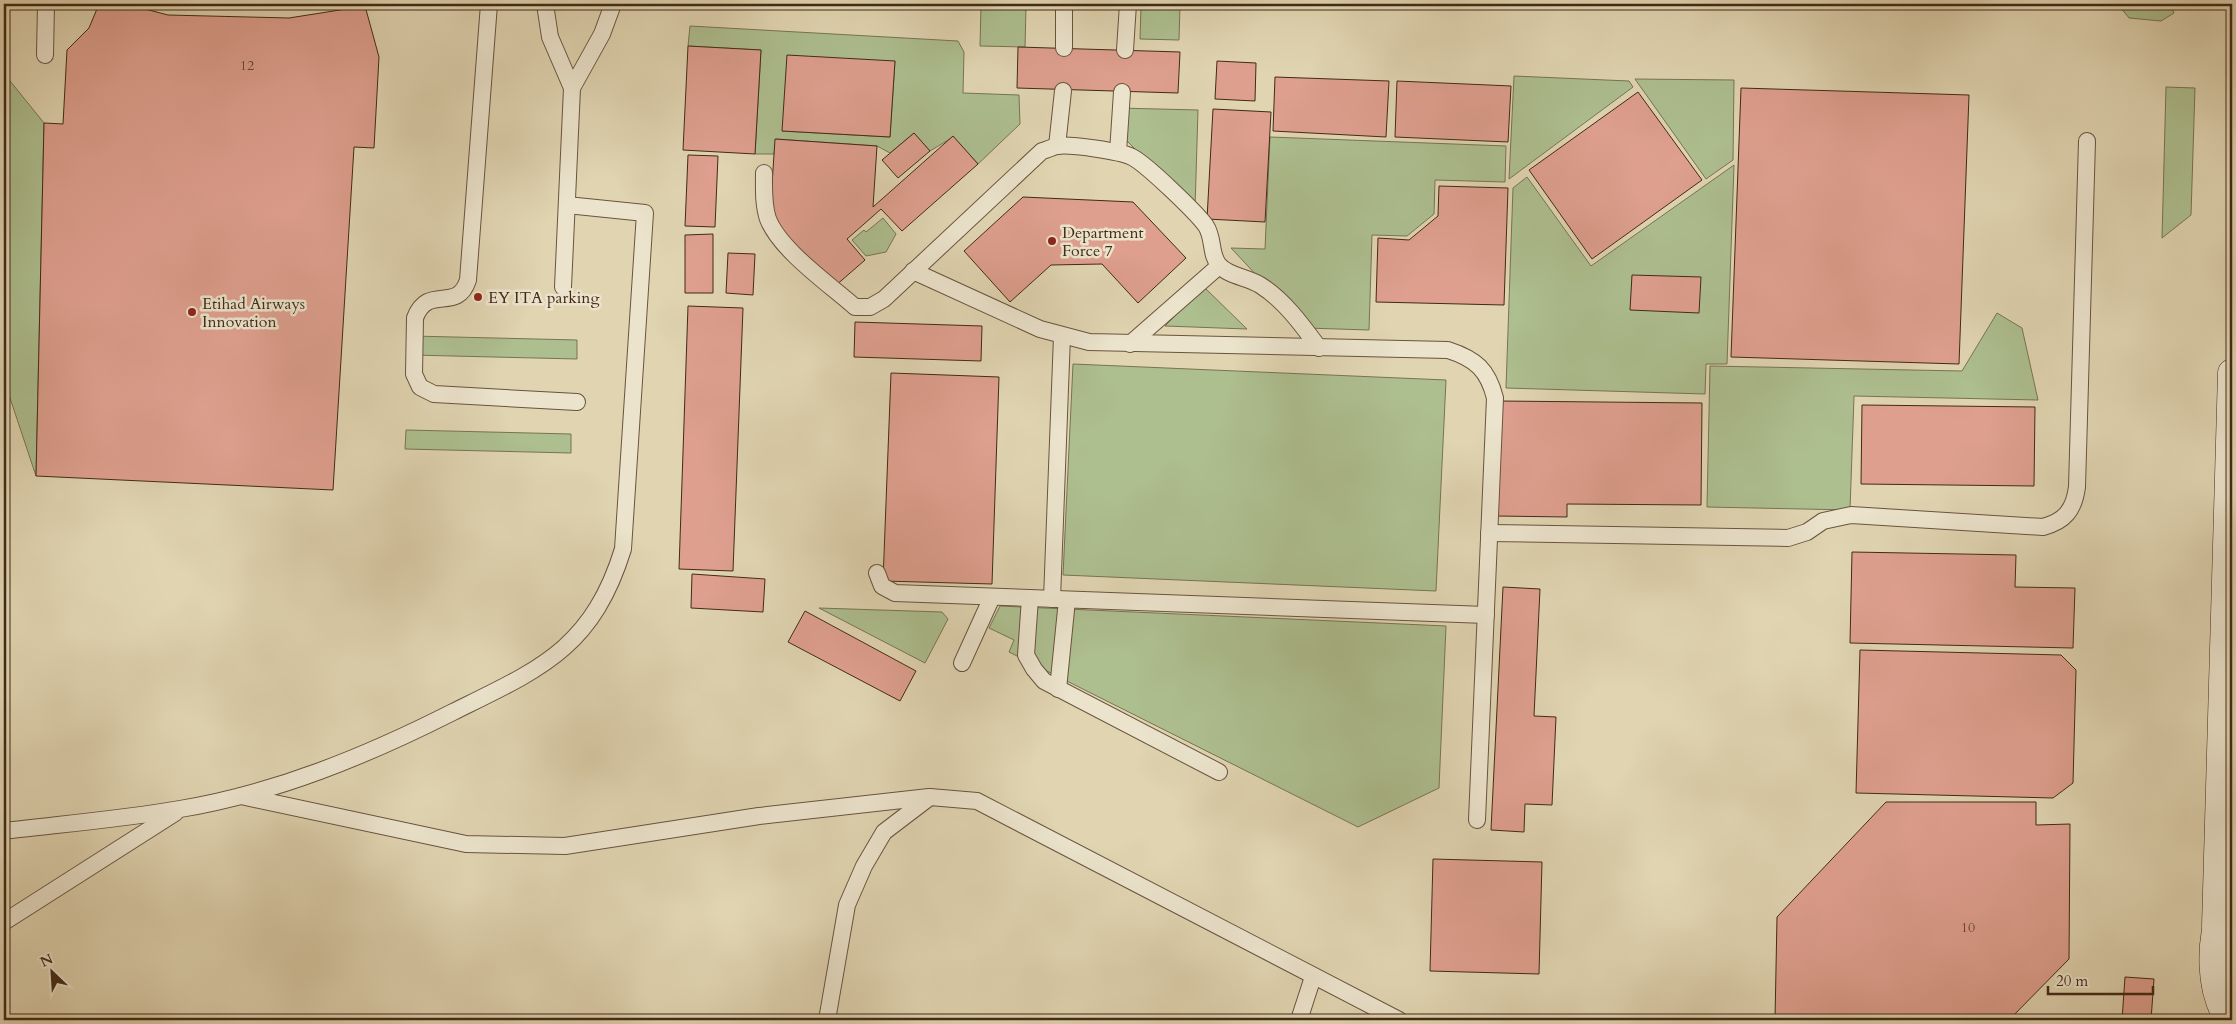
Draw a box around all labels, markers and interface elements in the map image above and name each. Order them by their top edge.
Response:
house number: 12 [240,56,254,75]
place label: Department Force 7 [1062,222,1144,262]
marker: Department Force 7 [1046,235,1058,247]
place label: EY ITA parking [488,287,599,309]
marker: EY ITA parking [472,291,484,303]
place label: Etihad Airways Innovation [202,293,305,333]
marker: Etihad Airways Innovation [186,306,198,318]
house number: 10 [1961,918,1975,937]
north arrow [28,946,78,996]
text: N [37,949,56,972]
scale bar [2048,964,2154,996]
text: 20 m [2056,971,2088,991]

